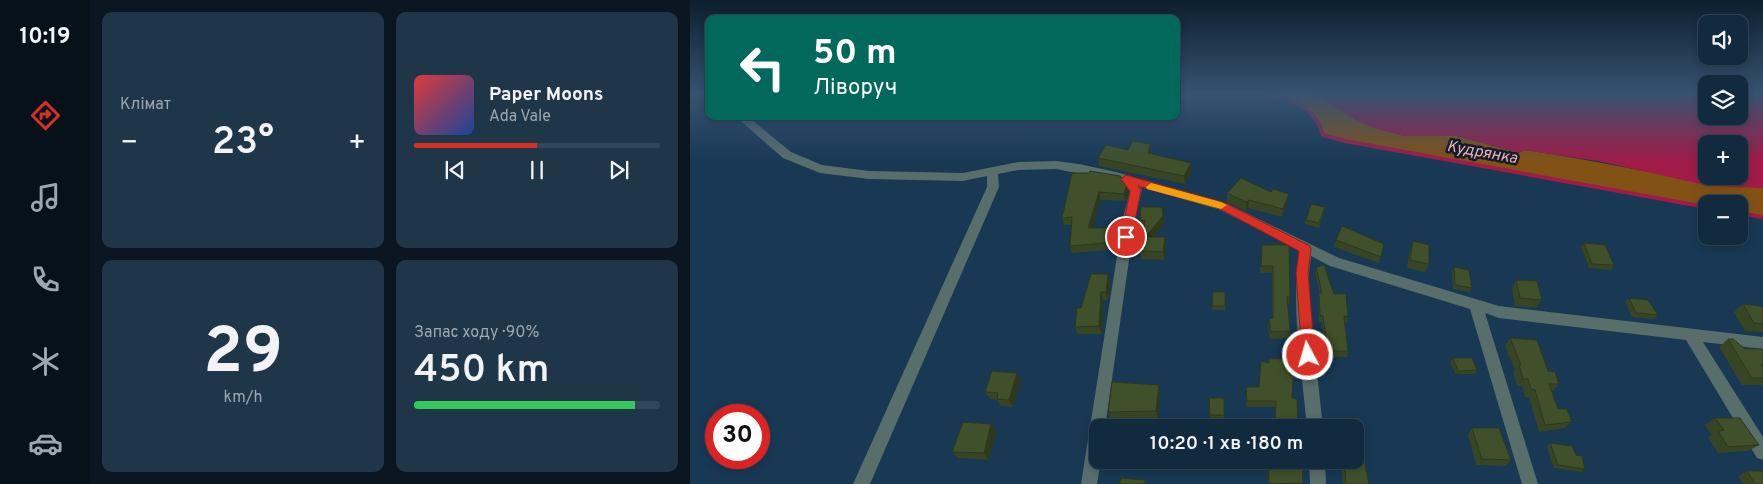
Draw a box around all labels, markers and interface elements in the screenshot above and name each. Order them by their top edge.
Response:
map controls [1698,15,1748,245]
button: sound [1698,15,1748,65]
text: 10:19 [20,24,70,51]
text: 50 m [813,32,897,76]
icon: left [730,35,795,100]
text: Ліворуч [813,75,897,102]
button: layers [1698,75,1748,125]
text: Paper Moons [489,83,603,107]
text: Клімат [120,95,171,115]
icon: directions [28,98,63,133]
text: Ada Vale [489,107,551,127]
text: 23° [212,119,274,168]
text: − [120,126,138,162]
text: + [348,126,366,162]
button: + [1698,135,1748,185]
water label: Кудрянка [1445,137,1520,169]
icon: previous [441,156,469,184]
icon: pause [523,156,551,184]
icon: next [605,156,633,184]
icon: music [28,180,63,215]
button: − [1698,195,1748,245]
pin [1105,216,1147,258]
icon: arrive [1112,223,1140,251]
icon: phone [28,262,63,297]
text: 29 [203,314,283,396]
text: Запас ходу · 90% [414,323,540,343]
position arrow [1281,328,1333,380]
icon: climate [28,344,63,379]
text: 450 km [414,347,549,396]
text: km/h [224,388,262,408]
speed limit sign: 30 [705,404,770,469]
icon: car [28,426,63,461]
text: 10:20 · 1 хв · 180 m [1150,432,1303,456]

